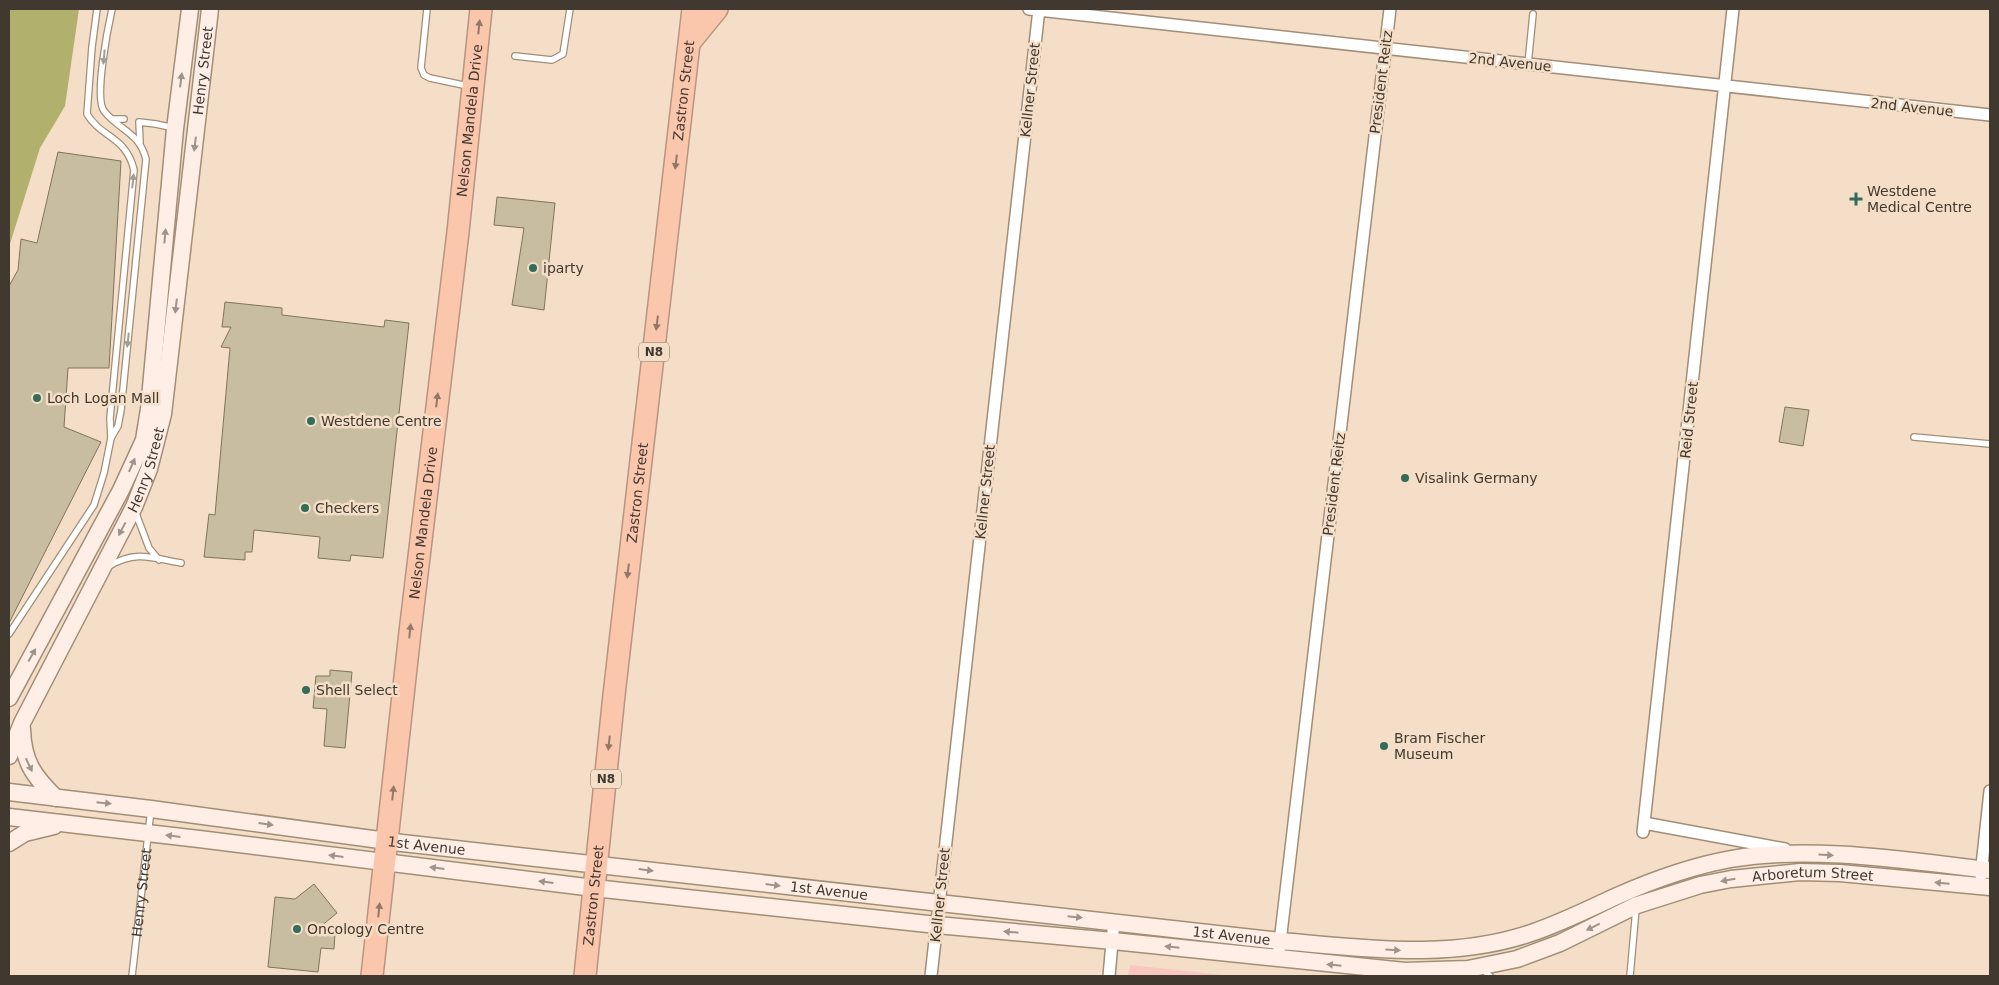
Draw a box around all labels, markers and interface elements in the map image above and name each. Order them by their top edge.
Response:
one-way arrow [475,19,483,35]
street label: Henry Street [190,25,216,116]
street label: President Reitz [1367,29,1395,135]
street label: Zastron Street [670,39,697,142]
street label: Kellner Street [1017,41,1043,138]
street label: Nelson Mandela Drive [454,43,485,198]
one-way arrow [100,49,108,65]
street label: 2nd Avenue [1468,50,1552,74]
one-way arrow [177,72,185,88]
street label: 2nd Avenue [1870,95,1954,119]
one-way arrow [191,136,199,152]
one-way arrow [672,154,680,170]
one-way arrow [129,172,137,188]
place label: Westdene Medical Centre [1867,183,1972,215]
marker: Westdene Medical Centre [1849,192,1863,206]
one-way arrow [161,228,169,244]
place label: iparty [543,260,584,276]
marker: iparty [527,262,539,274]
one-way arrow [172,298,180,314]
one-way arrow [653,315,661,331]
one-way arrow [124,332,132,348]
road number: N8 [639,342,669,362]
street label: Reid Street [1677,380,1701,459]
place label: Loch Logan Mall [47,390,160,406]
marker: Loch Logan Mall [31,392,43,404]
one-way arrow [433,392,441,408]
place label: Westdene Centre [321,413,442,429]
marker: Westdene Centre [305,415,317,427]
street label: Henry Street [124,425,167,515]
street label: President Reitz [1320,431,1348,537]
street label: Zastron Street [624,441,651,544]
street label: Kellner Street [972,443,998,540]
street label: Nelson Mandela Drive [406,446,440,600]
one-way arrow [128,458,136,472]
place label: Visalink Germany [1415,470,1538,486]
marker: Visalink Germany [1399,472,1411,484]
place label: Checkers [315,500,379,516]
marker: Checkers [299,502,311,514]
one-way arrow [117,523,126,536]
one-way arrow [624,564,632,580]
one-way arrow [406,623,414,639]
one-way arrow [28,648,36,663]
place label: Shell Select [316,682,398,698]
marker: Shell Select [300,684,312,696]
place label: Bram Fischer Museum [1394,730,1485,762]
one-way arrow [605,735,613,751]
marker: Bram Fischer Museum [1378,740,1390,752]
one-way arrow [26,758,34,772]
road number: N8 [591,770,621,789]
one-way arrow [389,784,397,800]
one-way arrow [97,799,113,807]
one-way arrow [258,820,274,828]
one-way arrow [165,831,181,839]
street label: 1st Avenue [387,833,466,858]
street label: Zastron Street [580,844,607,946]
street label: Kellner Street [927,846,953,943]
street label: Henry Street [129,847,155,938]
one-way arrow [328,852,344,860]
one-way arrow [1819,852,1835,860]
one-way arrow [429,864,445,872]
street label: Arboretum Street [1751,864,1875,885]
one-way arrow [638,866,654,874]
one-way arrow [1719,876,1735,884]
one-way arrow [537,878,553,886]
street label: 1st Avenue [789,878,869,903]
one-way arrow [1933,879,1949,887]
one-way arrow [765,881,781,889]
one-way arrow [376,902,384,918]
one-way arrow [1067,913,1083,921]
place label: Oncology Centre [307,921,424,937]
marker: Oncology Centre [291,923,303,935]
street label: 1st Avenue [1192,923,1271,948]
one-way arrow [1586,923,1600,931]
one-way arrow [1002,927,1018,935]
one-way arrow [1164,943,1180,951]
one-way arrow [1385,946,1401,954]
one-way arrow [1326,961,1342,969]

